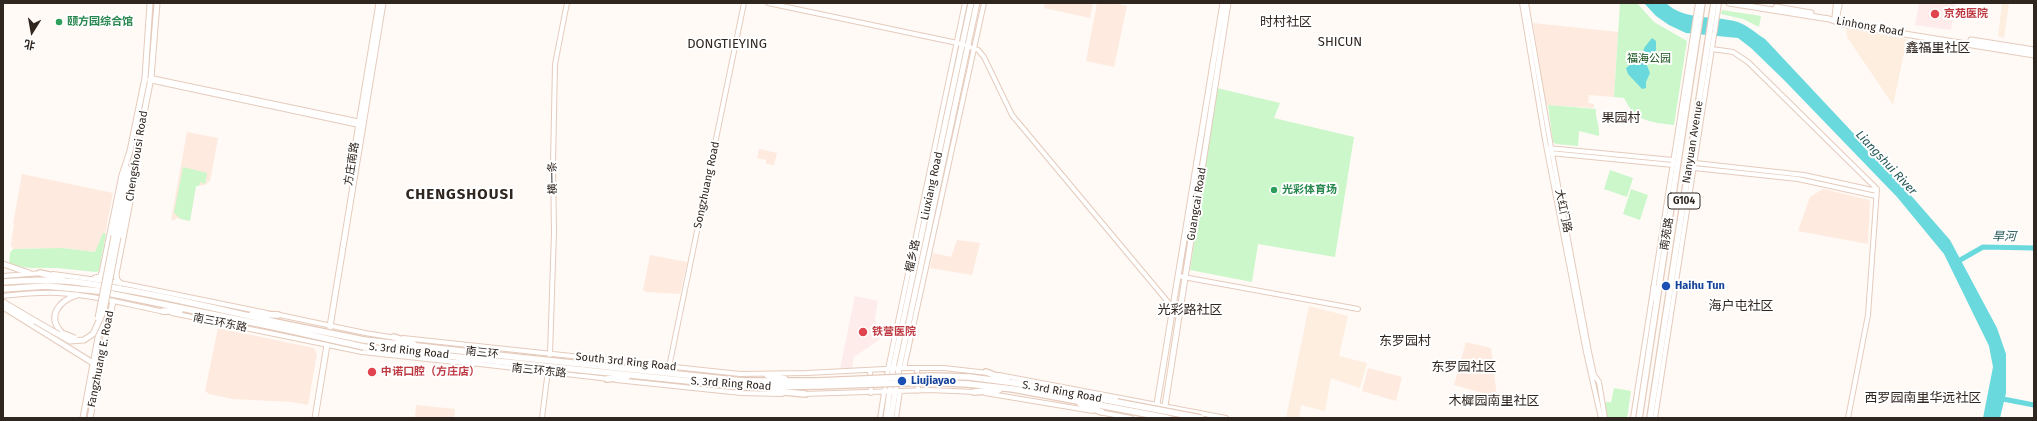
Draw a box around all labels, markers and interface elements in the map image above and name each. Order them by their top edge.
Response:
place label: 京苑医院 [1944,7,1988,21]
marker: 京苑医院 [1929,8,1941,20]
north arrow [12,12,52,52]
district label: 时村社区 [1260,14,1312,30]
place label: 颐方园综合馆 [67,15,133,29]
street label: Linhong Road [1835,15,1905,39]
marker: 颐方园综合馆 [54,17,64,27]
district label: SHICUN [1315,34,1365,50]
district label: DONGTIEYING [682,36,772,52]
text: 北 [23,37,36,52]
district label: 鑫福里社区 [1906,40,1970,56]
park label: 福海公园 [1627,52,1671,66]
street label: Nanyuan Avenue [1680,100,1706,184]
street label: Chengshousi Road [123,110,151,202]
district label: 果园村 [1602,110,1640,126]
water label: Liangshui River [1852,128,1920,198]
street label: Songzhuang Road [691,140,723,230]
street label: 方庄南路 [342,141,362,187]
street label: Liuxiang Road [918,150,946,222]
street label: 横一条 [546,161,560,195]
street label: Guangcai Road [1185,167,1209,241]
place label: 光彩体育场 [1282,183,1337,197]
marker: 光彩体育场 [1269,185,1279,195]
district label: CHENGSHOUSI [406,186,514,204]
street label: 大红门路 [1552,188,1574,234]
road number: G104 [1668,193,1700,209]
street label: 南苑路 [1658,217,1676,251]
water label: 旱河 [1992,230,2016,244]
street label: 榴乡路 [903,238,923,274]
place label: Haihu Tun [1675,279,1725,293]
marker: Haihu Tun [1660,280,1672,292]
district label: 海户屯社区 [1709,298,1773,314]
district label: 光彩路社区 [1158,302,1222,318]
street label: Fangzhuang E. Road [85,309,117,409]
street label: 南三环东路 [192,311,248,335]
place label: 铁营医院 [872,325,916,339]
marker: 铁营医院 [857,326,869,338]
district label: 东罗园村 [1379,333,1431,349]
street label: S. 3rd Ring Road [368,340,450,362]
street label: 南三环 [465,345,499,361]
street label: South 3rd Ring Road [575,350,677,374]
district label: 东罗园社区 [1432,359,1496,375]
street label: 南三环东路 [511,362,567,380]
place label: 中诺口腔（方庄店） [381,365,480,379]
marker: 中诺口腔（方庄店） [366,366,378,378]
place label: Liujiayao [911,374,956,388]
street label: S. 3rd Ring Road [690,375,772,393]
marker: Liujiayao [896,375,908,387]
street label: S. 3rd Ring Road [1021,378,1103,406]
district label: 西罗园南里华远社区 [1865,390,1981,406]
district label: 木樨园南里社区 [1449,393,1539,409]

